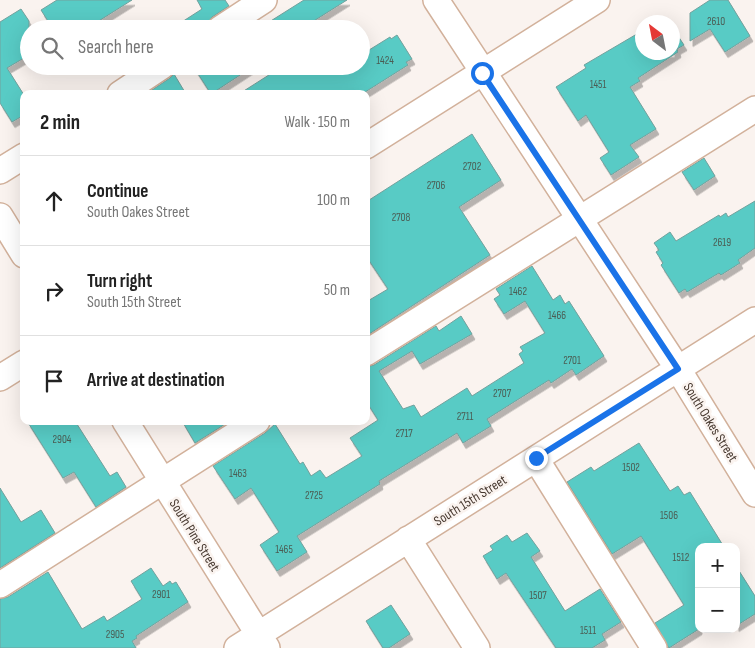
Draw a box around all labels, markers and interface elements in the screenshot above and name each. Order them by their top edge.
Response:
north arrow [635,15,680,60]
house number: 2610 [707,15,725,28]
search box [20,20,370,75]
icon: search [38,34,66,62]
text: Search here [78,36,154,59]
house number: 1424 [376,54,394,67]
route start [471,62,494,85]
house number: 1451 [590,78,607,91]
text: 2 min [40,110,80,135]
text: Walk · 150 m [285,113,350,132]
house number: 2702 [463,160,482,173]
house number: 2706 [427,179,445,192]
text: Continue [87,180,148,203]
icon: ahead [40,187,68,215]
text: 100 m [317,191,350,210]
text: South Oakes Street [87,203,190,222]
house number: 2708 [392,211,410,224]
house number: 2619 [713,236,731,249]
text: Turn right [87,270,152,293]
icon: right [40,277,68,305]
text: 50 m [324,281,350,300]
house number: 1462 [509,285,527,298]
text: South 15th Street [87,293,182,312]
house number: 1466 [548,309,566,322]
house number: 2701 [563,354,581,367]
icon: arrive [40,367,68,395]
text: Arrive at destination [87,369,225,392]
street label: South Oakes Street [680,380,742,465]
house number: 2707 [493,387,512,400]
house number: 2711 [457,410,473,423]
house number: 2717 [395,427,413,440]
house number: 2904 [53,433,72,446]
route end [525,447,548,470]
house number: 1502 [622,461,640,474]
house number: 1463 [229,467,247,480]
street label: South 15th Street [431,471,510,530]
house number: 2725 [305,489,323,502]
street label: South Pine Street [166,496,224,575]
house number: 1506 [660,509,678,522]
house number: 1465 [275,543,293,556]
map controls [695,543,740,633]
button: + [695,543,740,588]
house number: 1512 [673,551,690,564]
house number: 2901 [152,588,170,601]
button: − [695,588,740,633]
house number: 1507 [529,589,547,602]
house number: 1511 [580,624,596,637]
house number: 2905 [106,628,124,641]

